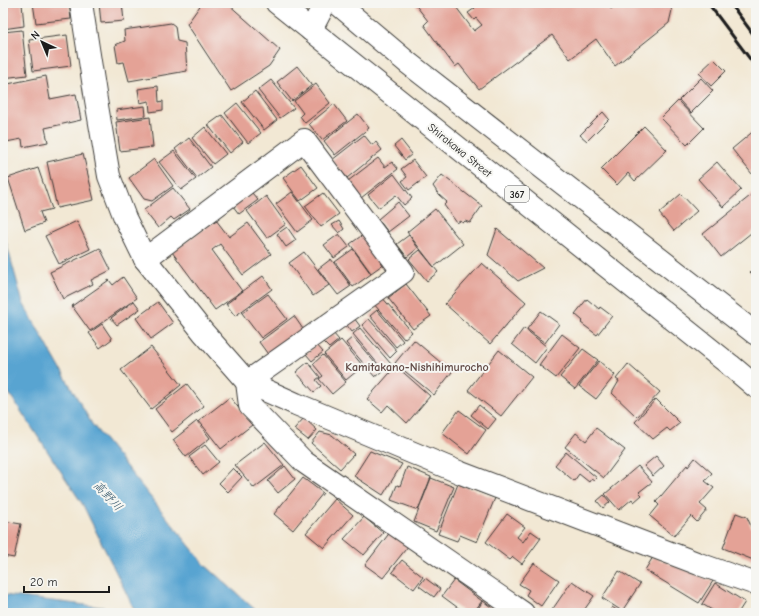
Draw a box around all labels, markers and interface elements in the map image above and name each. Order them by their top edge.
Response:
north arrow [22,22,62,62]
text: N [28,28,43,42]
street label: Shirakawa Street [425,121,495,181]
road number: 367 [505,186,529,202]
district label: Kamitakano-Nishihimurocho [345,360,489,374]
water label: 高野川 [91,478,125,514]
scale bar [24,568,109,594]
text: 20 m [30,575,58,589]

